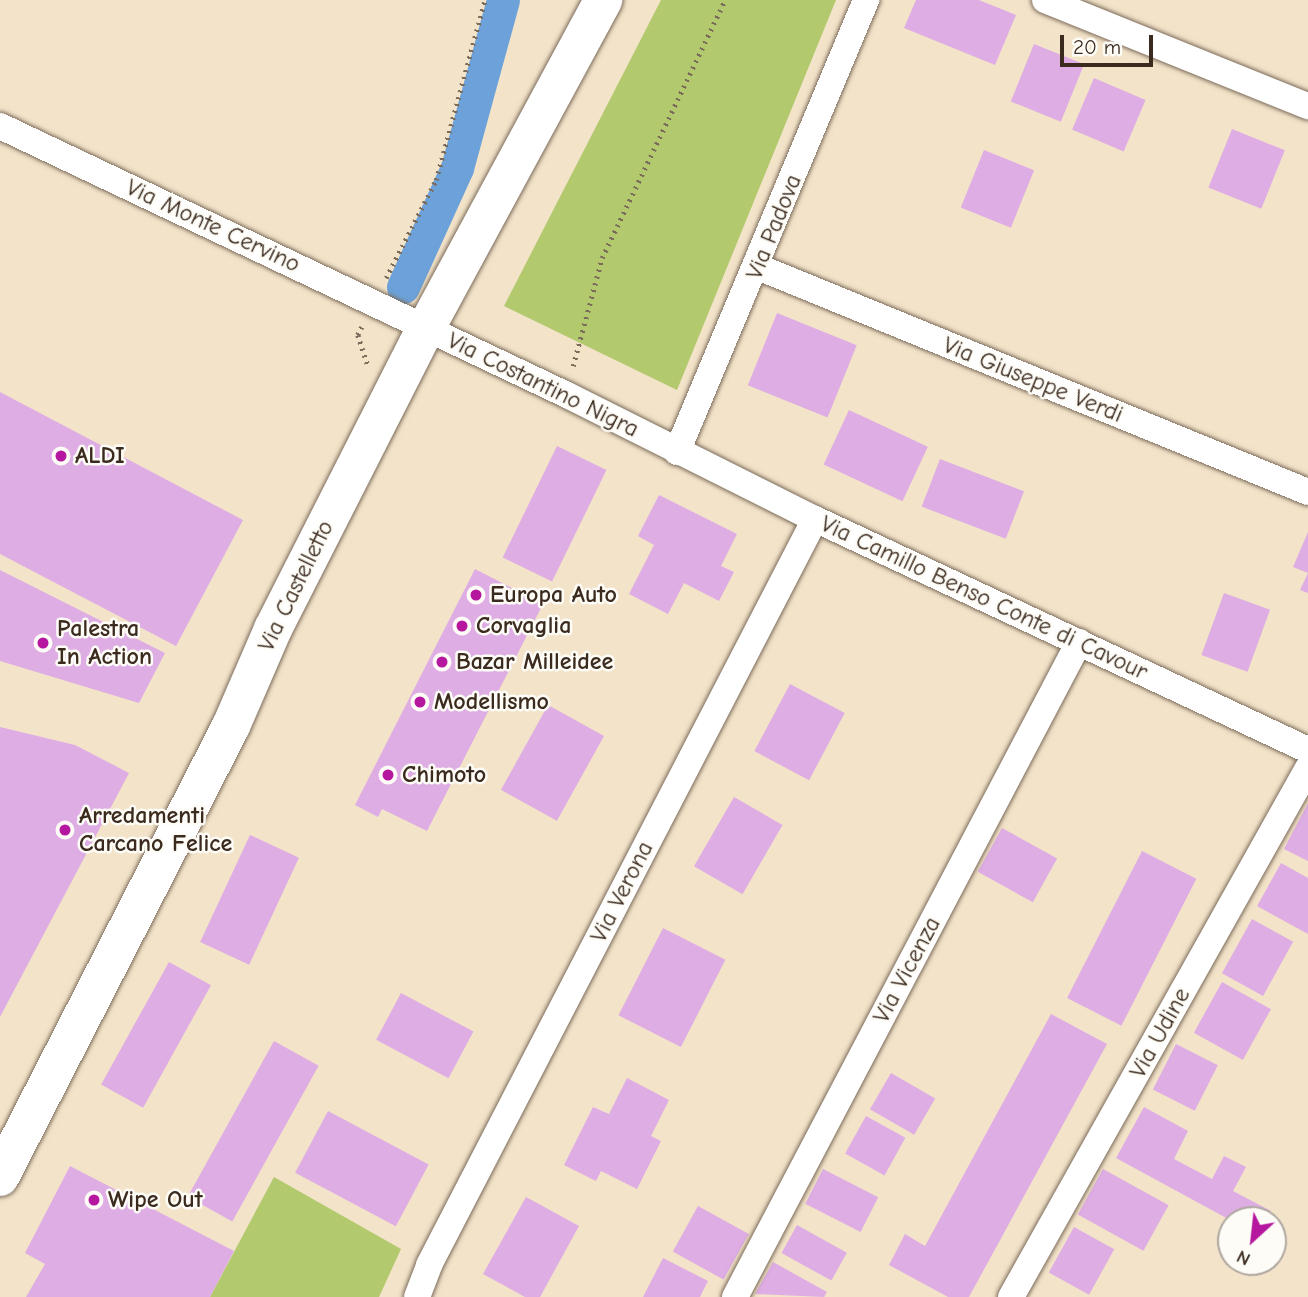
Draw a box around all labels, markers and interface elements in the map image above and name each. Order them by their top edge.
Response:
scale bar [1063,21,1156,65]
text: 20 m [1073,35,1121,59]
street label: Via Padova [740,170,808,284]
street label: Via Monte Cervino [121,173,305,279]
street label: Via Costantino Nigra [443,326,643,444]
street label: Via Giuseppe Verdi [939,331,1127,429]
place label: ALDI [75,442,125,470]
marker: ALDI [53,448,69,464]
street label: Via Camillo Benso Conte di Cavour [816,509,1152,687]
street label: Via Castelletto [252,516,340,656]
place label: Europa Auto [490,581,617,609]
marker: Europa Auto [468,587,484,603]
place label: Corvaglia [476,612,571,640]
place label: Palestra In Action [57,615,152,671]
marker: Corvaglia [454,618,470,634]
marker: Palestra In Action [35,635,51,651]
place label: Bazar Milleidee [456,648,613,676]
marker: Bazar Milleidee [434,654,450,670]
place label: Modellismo [434,688,549,716]
marker: Modellismo [412,694,428,710]
place label: Chimoto [402,761,486,789]
marker: Chimoto [380,767,396,783]
place label: Arredamenti Carcano Felice [79,802,232,858]
marker: Arredamenti Carcano Felice [57,822,73,838]
street label: Via Verona [584,837,660,947]
street label: Via Vicenza [867,912,947,1028]
street label: Via Udine [1123,983,1197,1083]
place label: Wipe Out [108,1186,203,1214]
marker: Wipe Out [86,1192,102,1208]
north arrow [1217,1206,1287,1276]
text: N [1233,1245,1254,1271]

